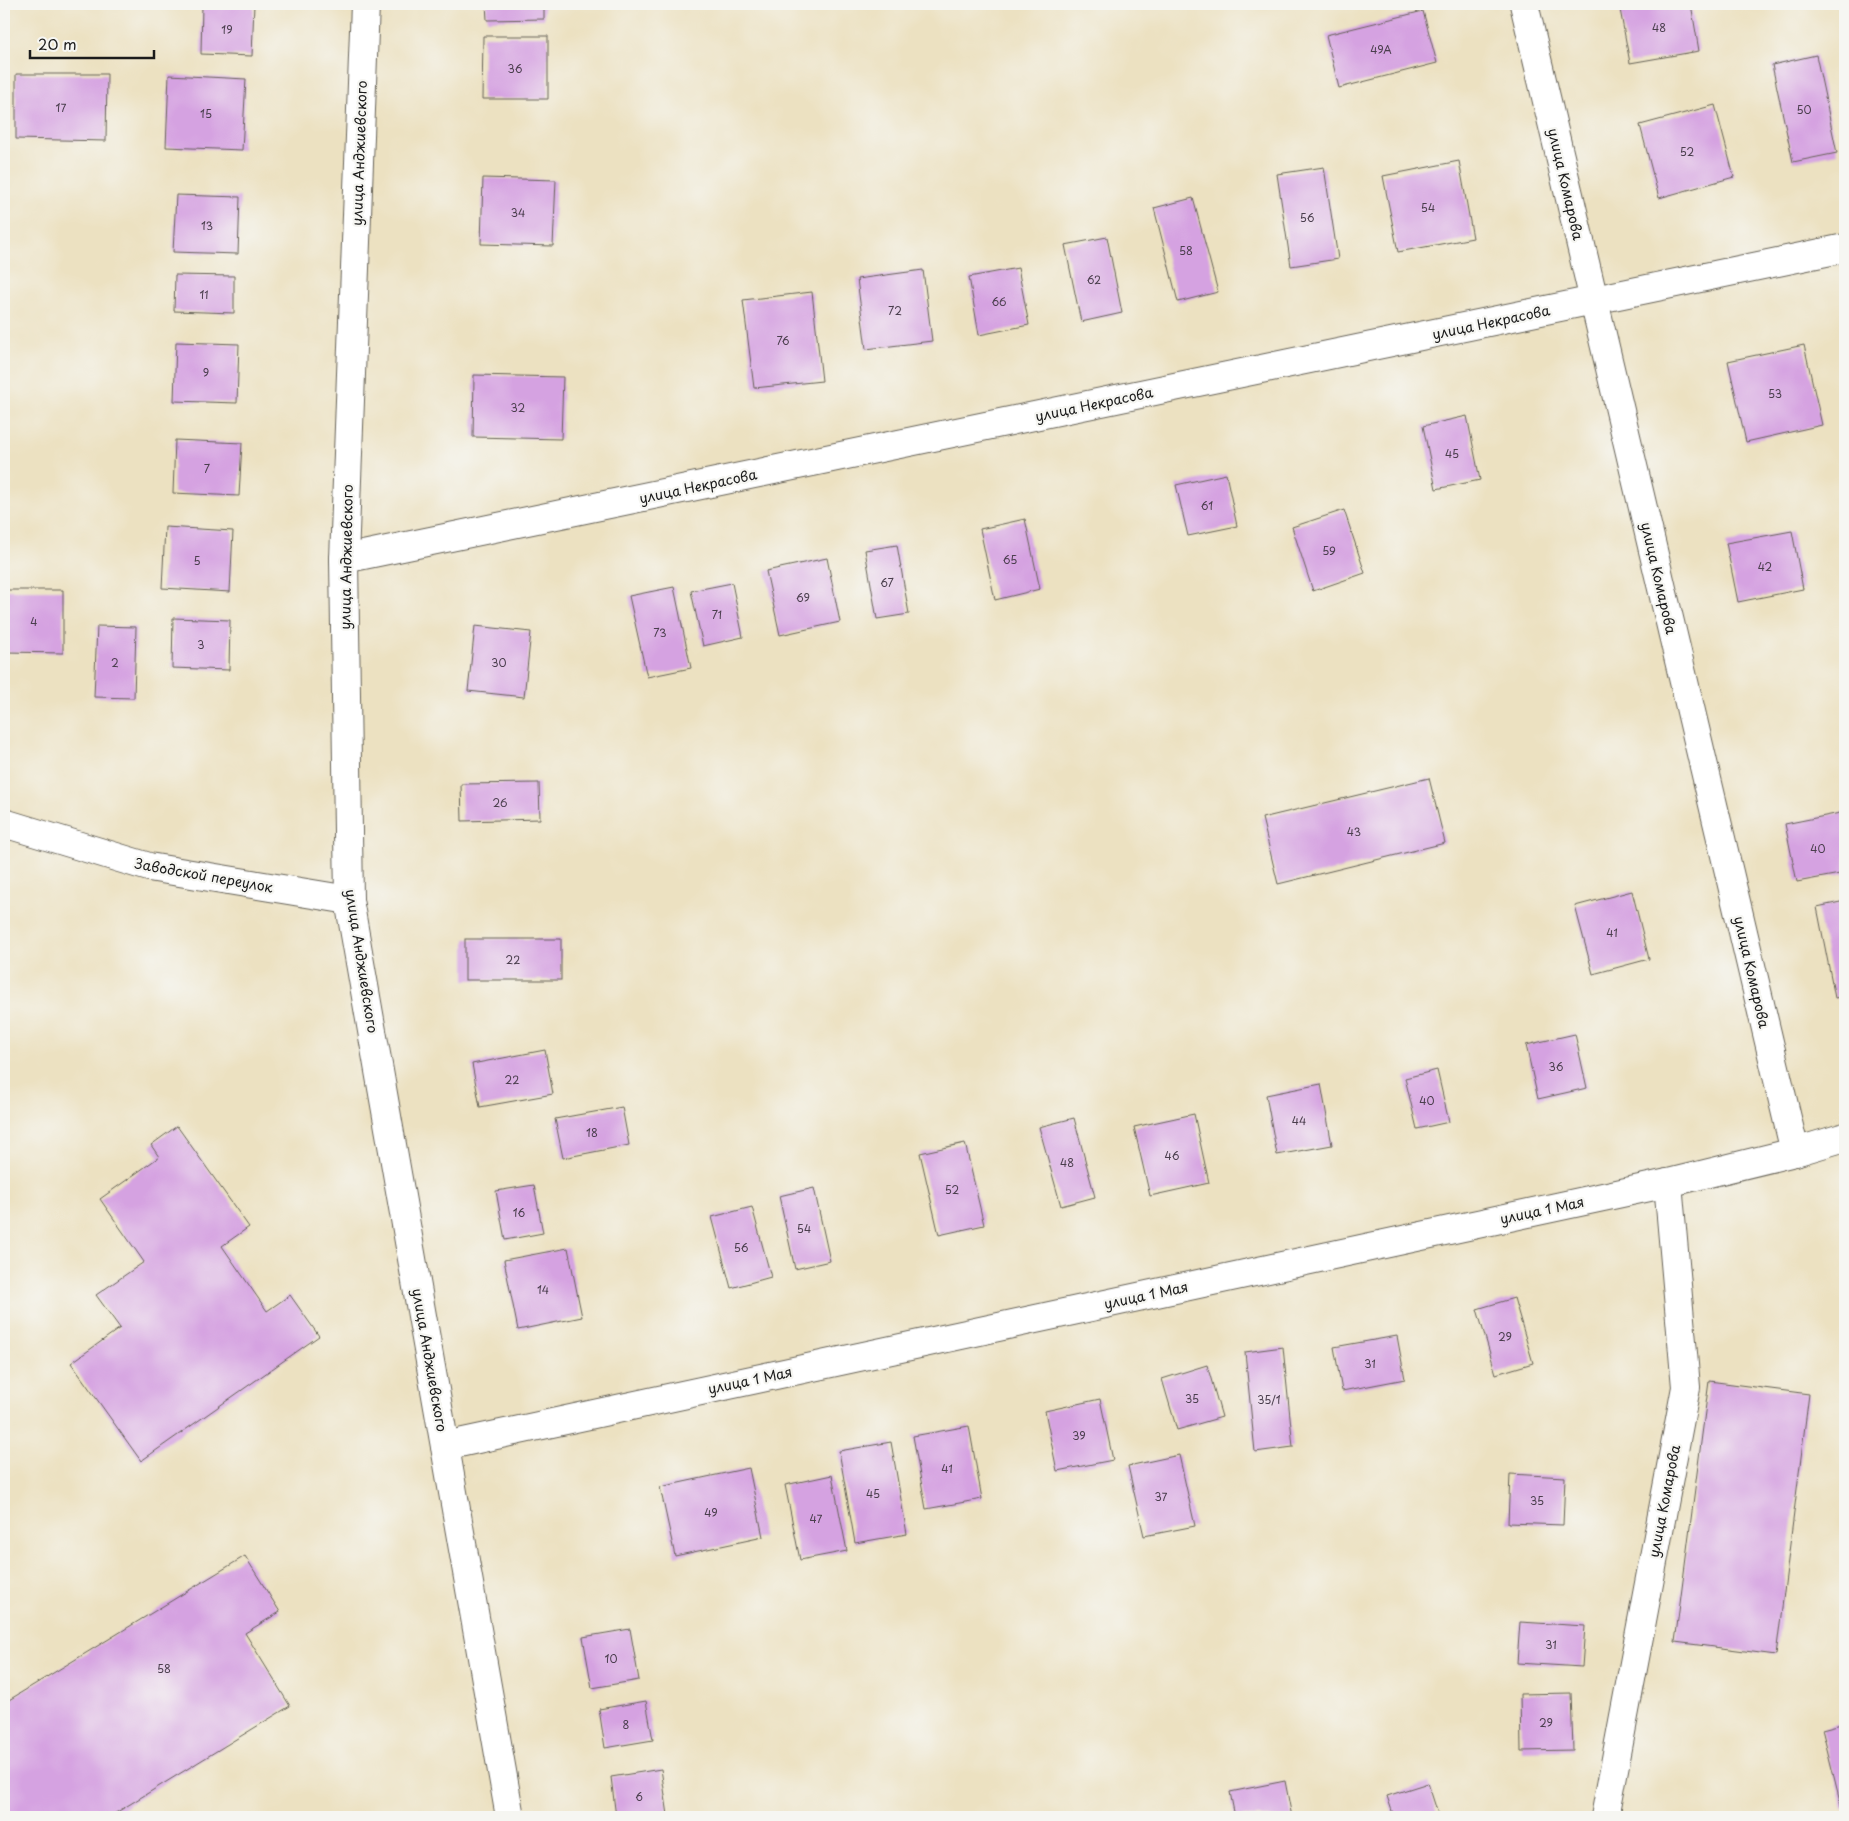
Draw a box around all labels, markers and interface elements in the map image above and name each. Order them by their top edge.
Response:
house number: 48 [1652,19,1666,36]
house number: 19 [221,21,233,38]
scale bar [30,28,154,60]
text: 20 m [38,32,77,55]
house number: 49А [1370,41,1392,58]
house number: 36 [508,60,523,77]
street label: улица Анджиевского [346,80,372,226]
house number: 17 [56,99,67,116]
house number: 50 [1796,101,1812,118]
house number: 15 [200,105,212,122]
street label: улица Комарова [1543,126,1589,242]
house number: 52 [1680,143,1694,160]
house number: 54 [1421,199,1435,216]
house number: 34 [511,204,525,221]
house number: 56 [1300,209,1315,226]
house number: 13 [201,217,213,234]
house number: 58 [1179,242,1193,259]
house number: 62 [1087,271,1101,288]
house number: 11 [199,286,209,303]
house number: 66 [991,293,1007,310]
street label: улица Некрасова [1430,299,1552,345]
house number: 72 [888,302,902,319]
house number: 76 [776,332,790,349]
house number: 9 [203,364,209,381]
street label: улица Некрасова [1033,381,1155,427]
house number: 53 [1768,385,1782,402]
house number: 32 [511,399,526,416]
house number: 45 [1445,445,1459,462]
house number: 7 [204,460,210,477]
street label: улица Некрасова [637,463,759,509]
street label: улица Анджиевского [334,484,358,630]
house number: 61 [1201,497,1213,514]
street label: улица Комарова [1636,520,1682,636]
house number: 59 [1322,542,1336,559]
house number: 65 [1003,551,1017,568]
house number: 5 [193,552,201,569]
house number: 42 [1758,558,1773,575]
house number: 67 [880,574,894,591]
house number: 69 [796,589,810,606]
house number: 71 [712,606,722,623]
house number: 4 [30,613,38,630]
house number: 73 [653,624,667,641]
house number: 3 [197,636,205,653]
house number: 2 [111,654,119,671]
house number: 30 [491,654,507,671]
house number: 26 [492,794,508,811]
house number: 43 [1347,823,1361,840]
house number: 40 [1810,840,1826,857]
street label: Заводской переулок [133,852,275,898]
street label: улица Анджиевского [340,888,384,1035]
street label: улица Комарова [1729,914,1775,1030]
house number: 41 [1606,924,1618,941]
house number: 22 [506,951,520,968]
house number: 36 [1549,1058,1564,1075]
house number: 22 [505,1071,519,1088]
house number: 40 [1419,1092,1435,1109]
house number: 44 [1292,1112,1306,1129]
house number: 18 [586,1124,598,1141]
house number: 46 [1165,1147,1180,1164]
house number: 48 [1060,1154,1074,1171]
house number: 52 [945,1181,959,1198]
street label: улица 1 Мая [1498,1191,1586,1229]
house number: 16 [513,1204,526,1221]
house number: 54 [797,1220,811,1237]
house number: 56 [734,1239,749,1256]
street label: улица 1 Мая [1102,1276,1190,1314]
house number: 14 [537,1281,549,1298]
street label: улица Анджиевского [407,1287,453,1434]
house number: 29 [1498,1328,1512,1345]
house number: 31 [1364,1355,1376,1372]
street label: улица 1 Мая [706,1361,794,1399]
house number: 35 [1185,1390,1199,1407]
house number: 35/1 [1257,1391,1281,1408]
house number: 39 [1072,1427,1086,1444]
street label: улица Комарова [1643,1443,1685,1559]
house number: 41 [941,1460,953,1477]
house number: 45 [866,1485,880,1502]
house number: 37 [1155,1488,1168,1505]
house number: 35 [1530,1492,1544,1509]
house number: 49 [704,1504,718,1521]
house number: 47 [810,1510,823,1527]
house number: 31 [1545,1636,1557,1653]
house number: 10 [605,1650,617,1667]
house number: 58 [157,1660,171,1677]
house number: 29 [1539,1714,1553,1731]
house number: 8 [623,1716,630,1733]
house number: 6 [635,1788,643,1805]

